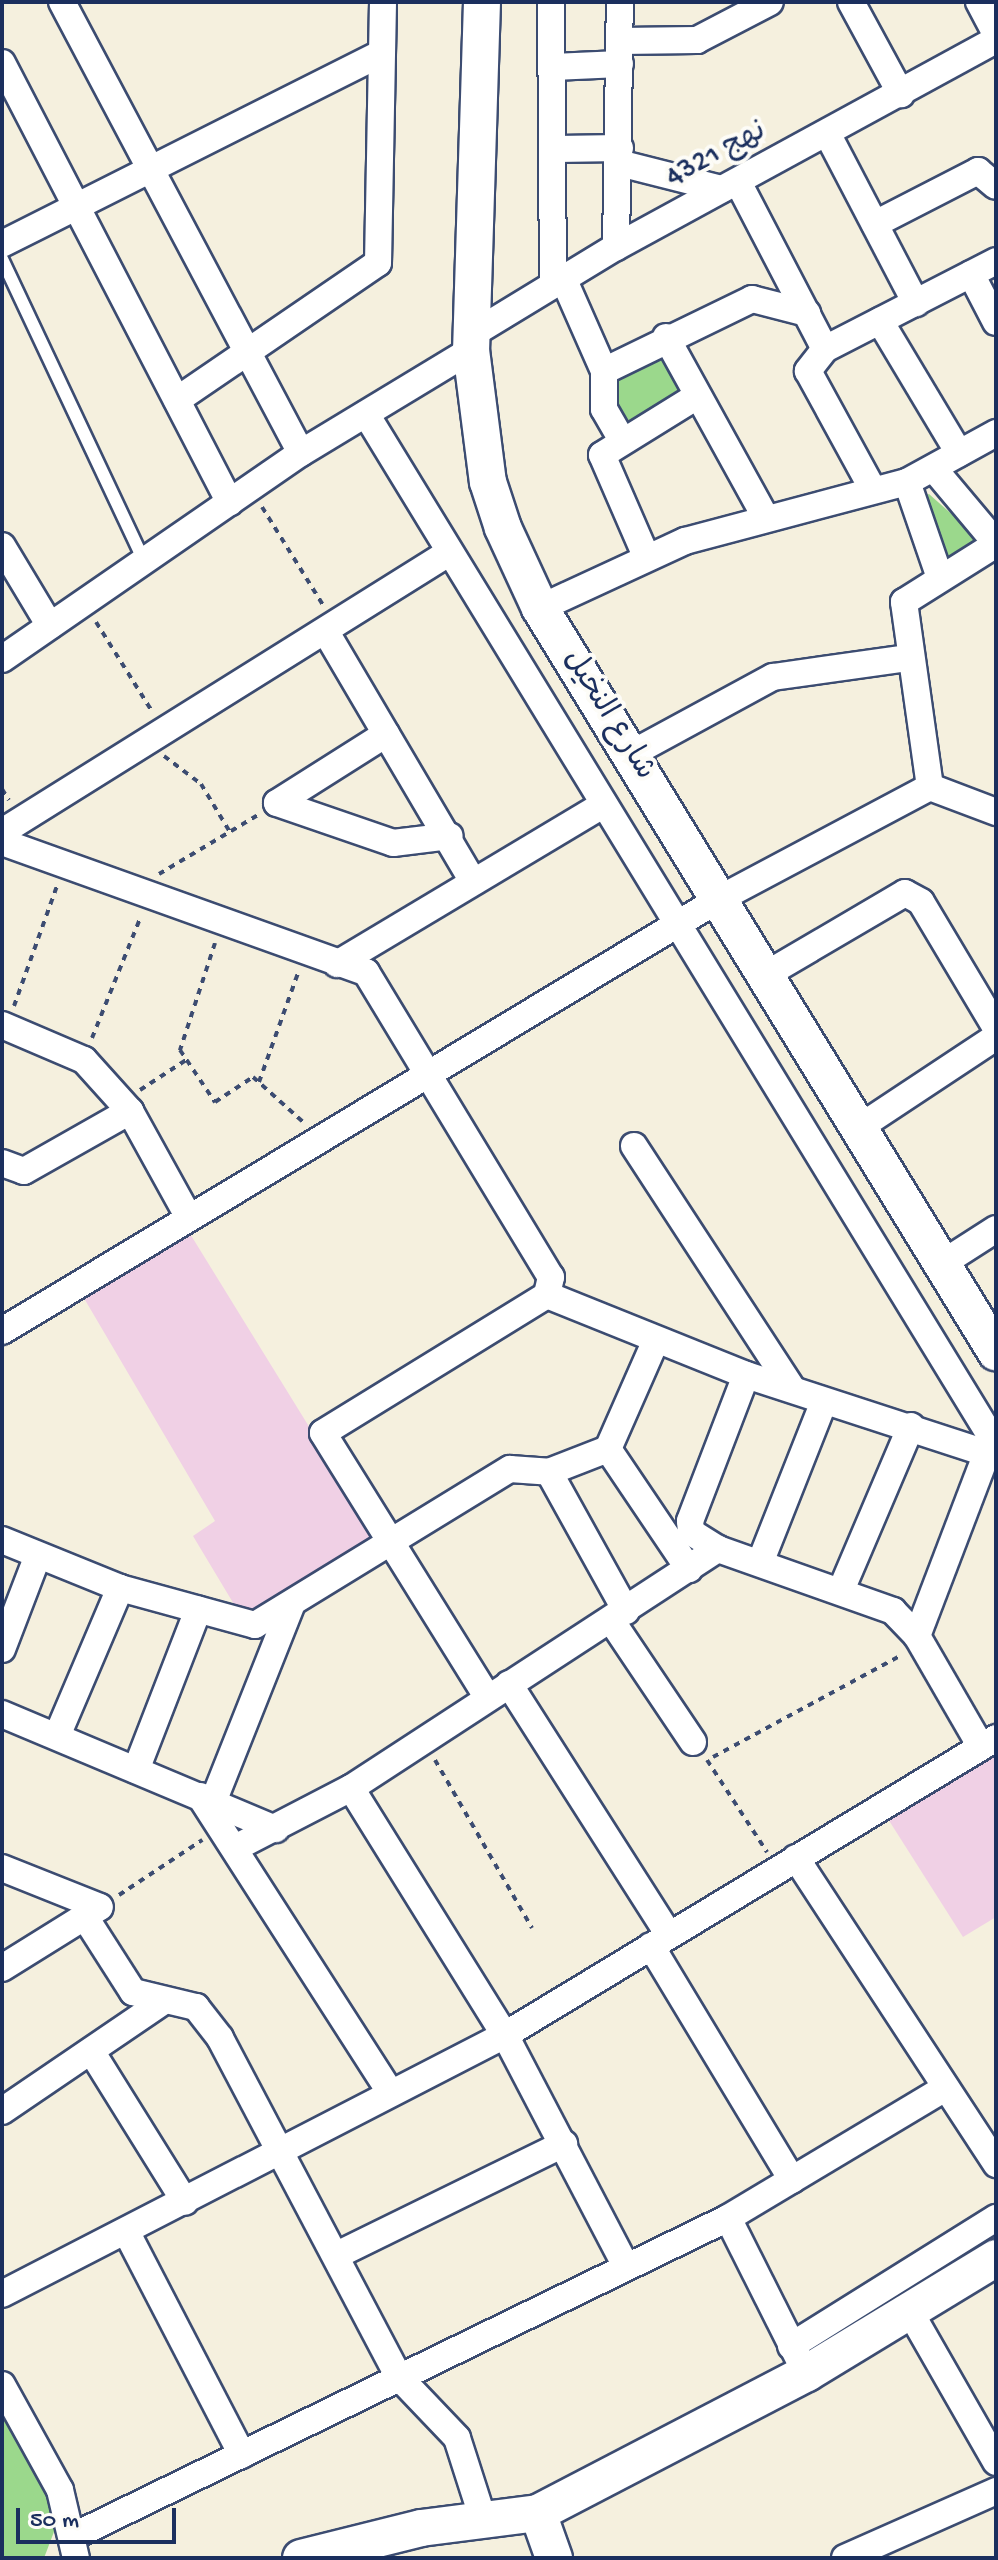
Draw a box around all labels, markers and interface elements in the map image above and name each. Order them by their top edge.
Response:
street label: نهج 4321 [661,115,773,197]
street label: شارع النخيل [553,644,661,788]
scale bar [20,2492,180,2542]
text: 50 m [30,2507,79,2536]

